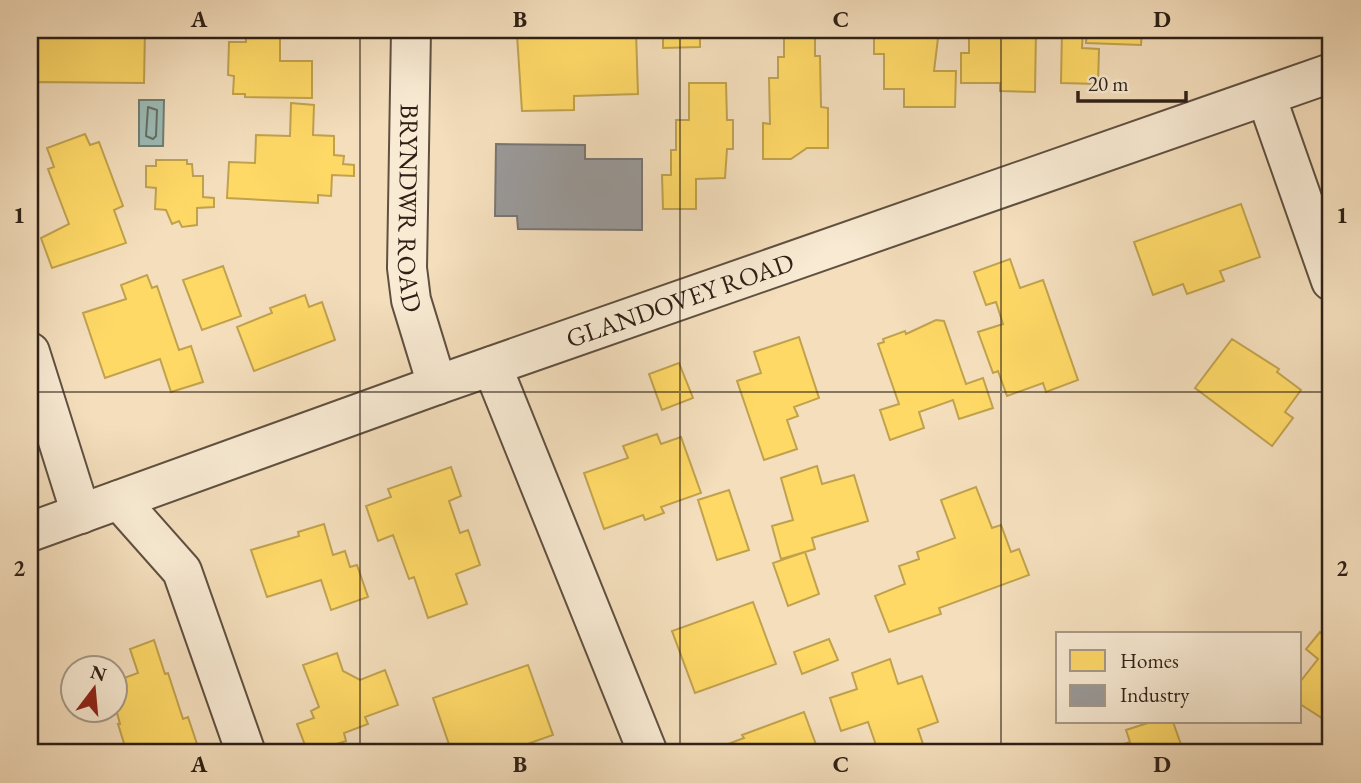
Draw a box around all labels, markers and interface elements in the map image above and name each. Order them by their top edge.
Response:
text: A [190,4,208,34]
text: B [513,4,527,34]
text: C [833,4,849,34]
text: D [1153,4,1171,34]
scale bar [1078,60,1186,104]
text: 20 m [1088,70,1129,97]
street label: BRYNDWR ROAD [390,103,431,317]
text: 1 [13,200,25,230]
text: 1 [1336,200,1348,230]
street label: GLANDOVEY ROAD [562,245,798,356]
text: 2 [13,553,25,583]
text: 2 [1336,553,1348,583]
legend [1056,632,1302,724]
text: Homes [1120,647,1179,674]
north arrow [60,654,130,724]
text: N [88,659,110,687]
text: Industry [1120,681,1190,708]
text: A [190,749,208,779]
text: B [513,749,527,779]
text: C [833,749,849,779]
text: D [1153,749,1171,779]

